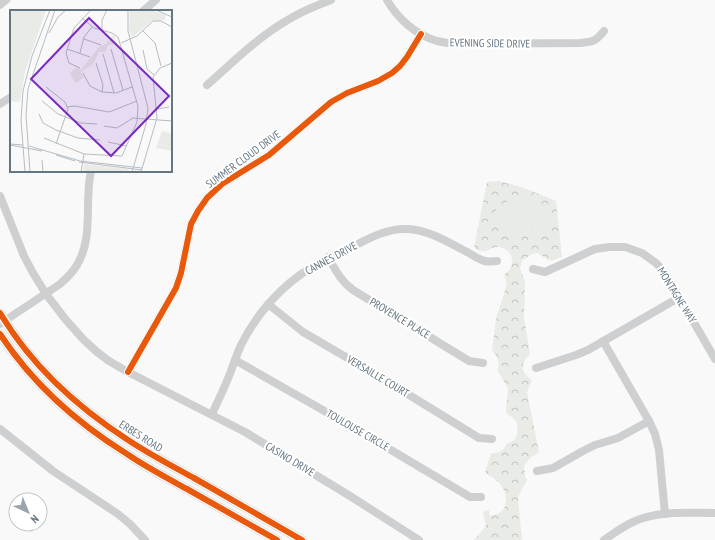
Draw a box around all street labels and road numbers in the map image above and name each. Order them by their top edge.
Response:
street label: EVENING SIDE DRIVE [450,35,530,51]
street label: SUMMER CLOUD DRIVE [203,127,283,191]
street label: CANNES DRIVE [303,238,360,278]
street label: MONTAGNE WAY [654,265,700,325]
street label: PROVENCE PLACE [367,295,433,342]
street label: VERSAILLE COURT [344,351,412,400]
street label: TOULOUSE CIRCLE [324,406,392,454]
street label: ERBES ROAD [117,417,166,455]
street label: CASINO DRIVE [263,439,317,479]

